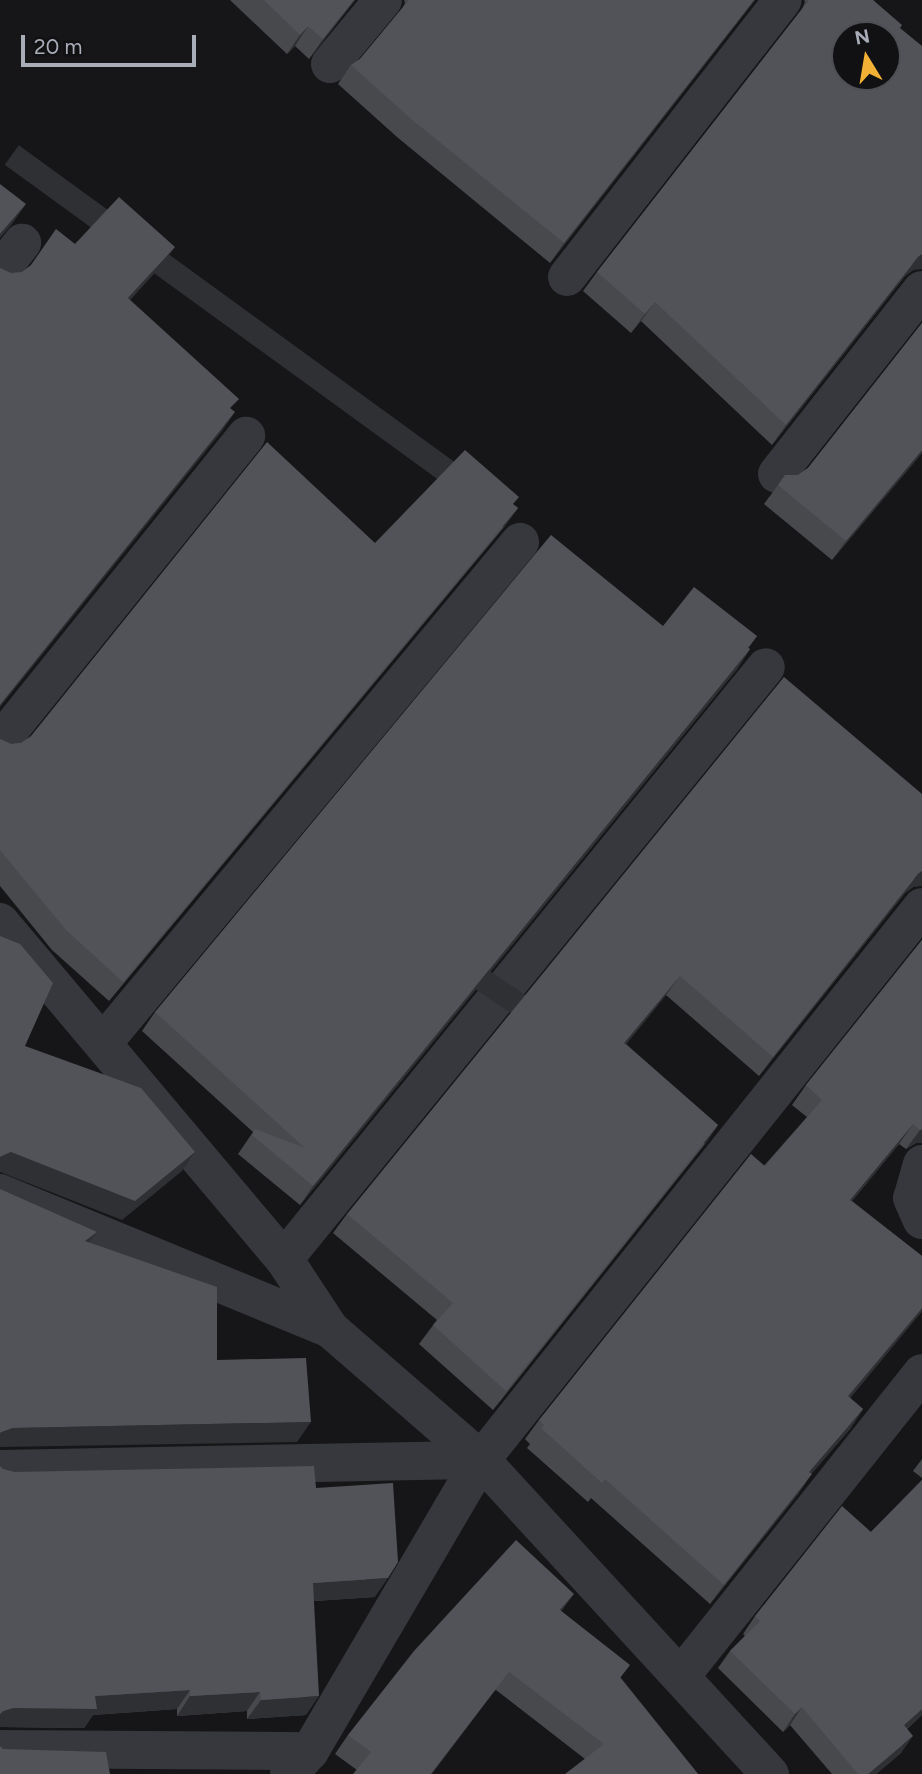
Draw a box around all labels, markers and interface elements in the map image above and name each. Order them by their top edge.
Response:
scale bar [24,21,200,65]
north arrow [831,21,901,91]
text: N [853,24,872,50]
text: 20 m [34,34,82,59]

